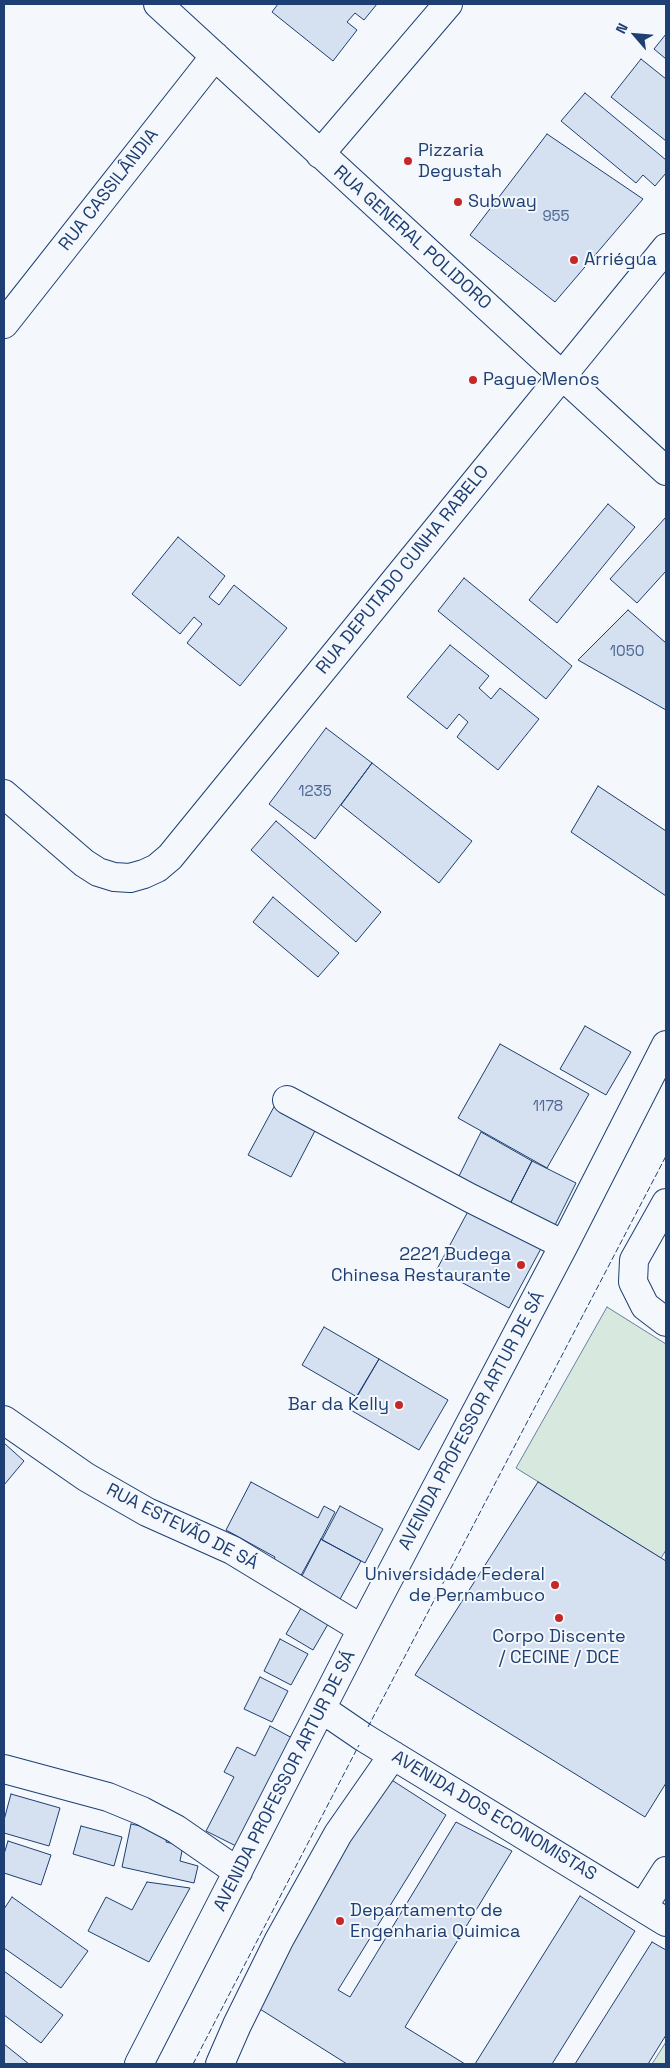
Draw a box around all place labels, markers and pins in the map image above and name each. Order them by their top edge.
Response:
place label: Pizzaria Degustah [418,140,502,182]
marker: Pizzaria Degustah [402,155,414,167]
place label: Subway [468,191,537,213]
marker: Subway [452,196,464,208]
place label: Arriégua [584,249,657,271]
marker: Arriégua [568,254,580,266]
place label: Pague Menos [483,369,599,391]
marker: Pague Menos [467,374,479,386]
place label: 2221 Budega Chinesa Restaurante [331,1244,511,1286]
marker: 2221 Budega Chinesa Restaurante [515,1259,527,1271]
place label: Bar da Kelly [288,1394,389,1416]
marker: Bar da Kelly [393,1399,405,1411]
place label: Universidade Federal de Pernambuco [365,1564,545,1606]
marker: Universidade Federal de Pernambuco [549,1579,561,1591]
marker: Corpo Discente / CECINE / DCE [553,1612,565,1624]
place label: Corpo Discente / CECINE / DCE [492,1626,626,1668]
place label: Departamento de Engenharia Quimica [350,1900,520,1942]
marker: Departamento de Engenharia Quimica [334,1915,346,1927]

